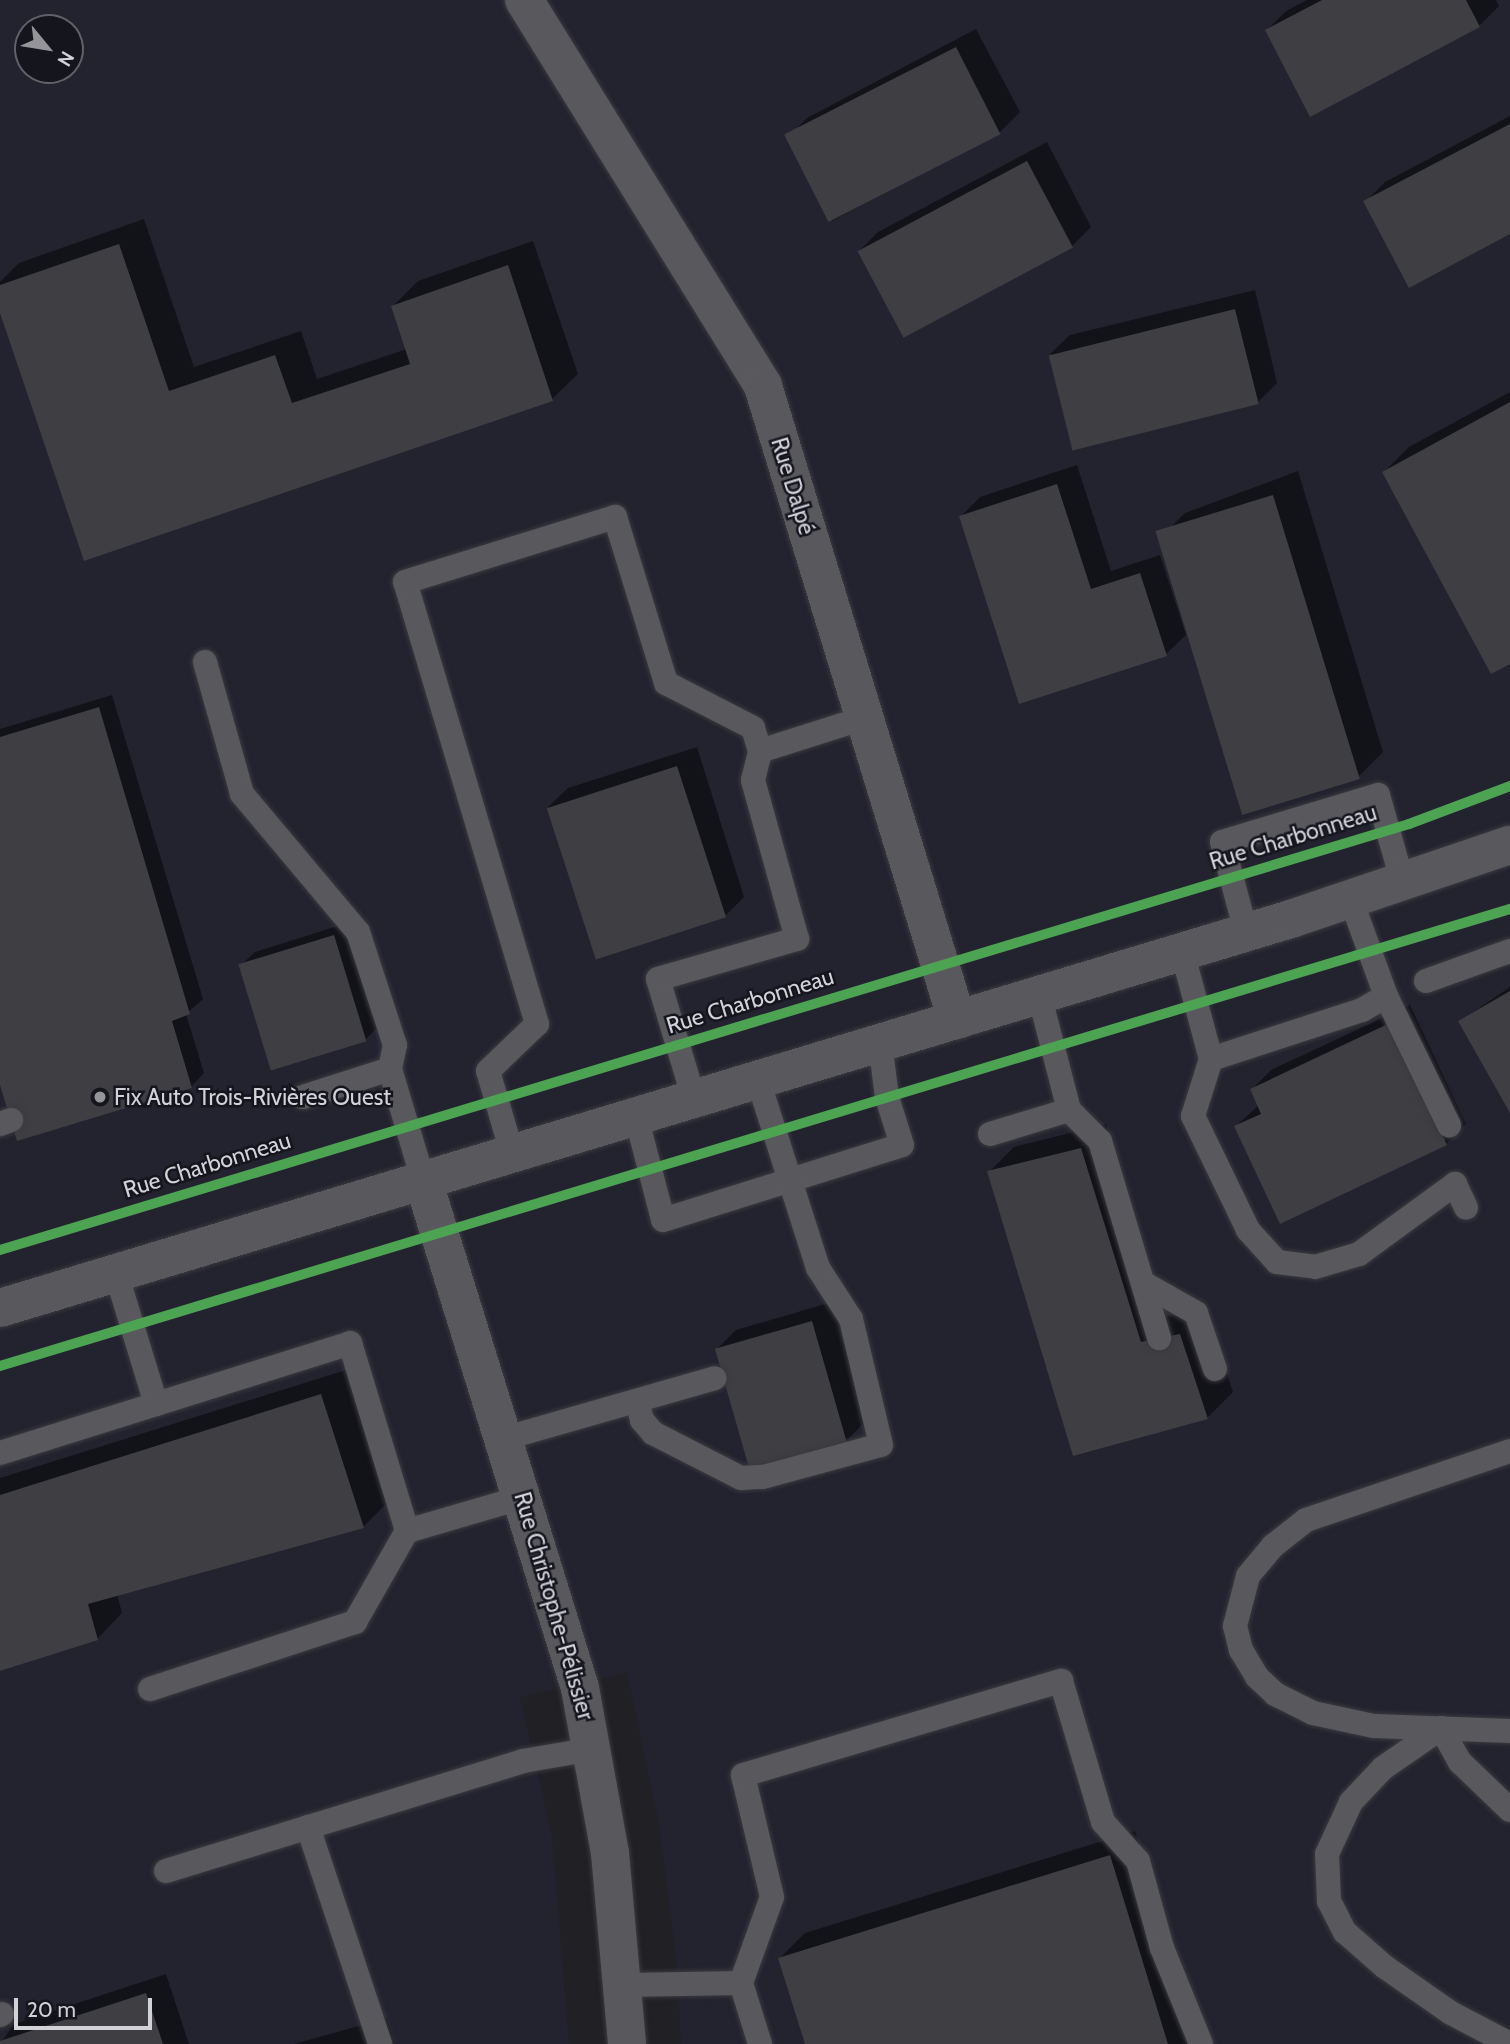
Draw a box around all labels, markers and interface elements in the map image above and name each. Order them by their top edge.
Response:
north arrow [14,14,84,84]
text: N [53,47,79,70]
street label: Rue Dalpé [765,434,821,538]
street label: Rue Charbonneau [1206,798,1380,876]
street label: Rue Charbonneau [663,962,837,1040]
place label: Fix Auto Trois-Rivières Ouest [114,1083,391,1111]
marker: Fix Auto Trois-Rivières Ouest [92,1089,108,1105]
street label: Rue Charbonneau [120,1126,294,1204]
street label: Rue Christophe-Pélissier [508,1489,600,1723]
scale bar [18,1984,156,2028]
text: 20 m [27,1997,76,2022]

